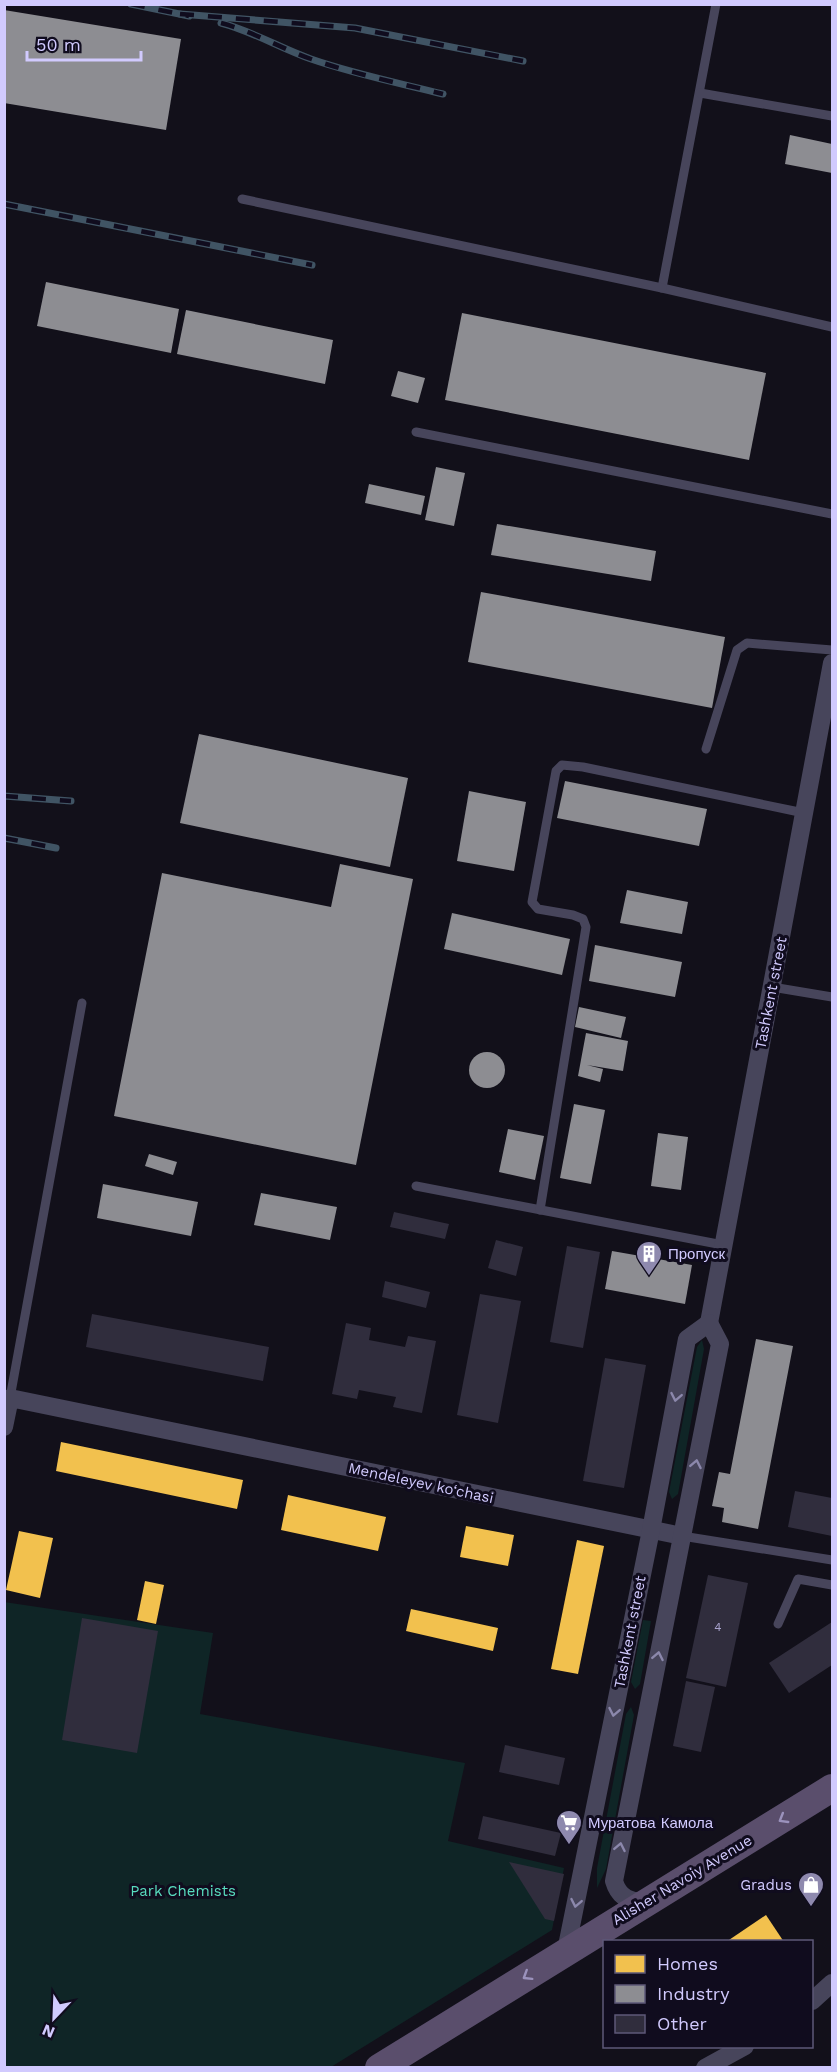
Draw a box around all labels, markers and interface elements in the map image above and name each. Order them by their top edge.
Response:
scale bar [27,24,141,62]
text: 50 m [36,34,81,55]
street label: Tashkent street [751,935,791,1051]
building icon: Пропуск [634,1239,664,1277]
place label: Пропуск [668,1245,725,1263]
one-way arrow [670,1391,683,1401]
street label: Mendeleyev ko‘chasi [347,1459,495,1507]
one-way arrow [689,1460,702,1470]
street label: Tashkent street [610,1574,650,1690]
house number: 4 [714,1620,722,1634]
one-way arrow [651,1651,664,1661]
one-way arrow [609,1706,622,1716]
supermarket icon: Муратова Камола [554,1808,584,1846]
one-way arrow [779,1811,789,1823]
place label: Муратова Камола [588,1814,714,1832]
street label: Alisher Navoiy Avenue [609,1831,755,1929]
one-way arrow [613,1842,626,1852]
shop icon: Gradus [796,1870,826,1908]
place label: Gradus [740,1876,792,1894]
park label: Park Chemists [130,1882,236,1900]
one-way arrow [570,1897,583,1907]
legend [603,1940,813,2048]
text: Homes [657,1953,718,1974]
one-way arrow [523,1968,533,1980]
text: Industry [657,1983,730,2004]
north arrow [24,1988,84,2048]
text: Other [657,2013,707,2034]
text: N [39,2020,58,2042]

